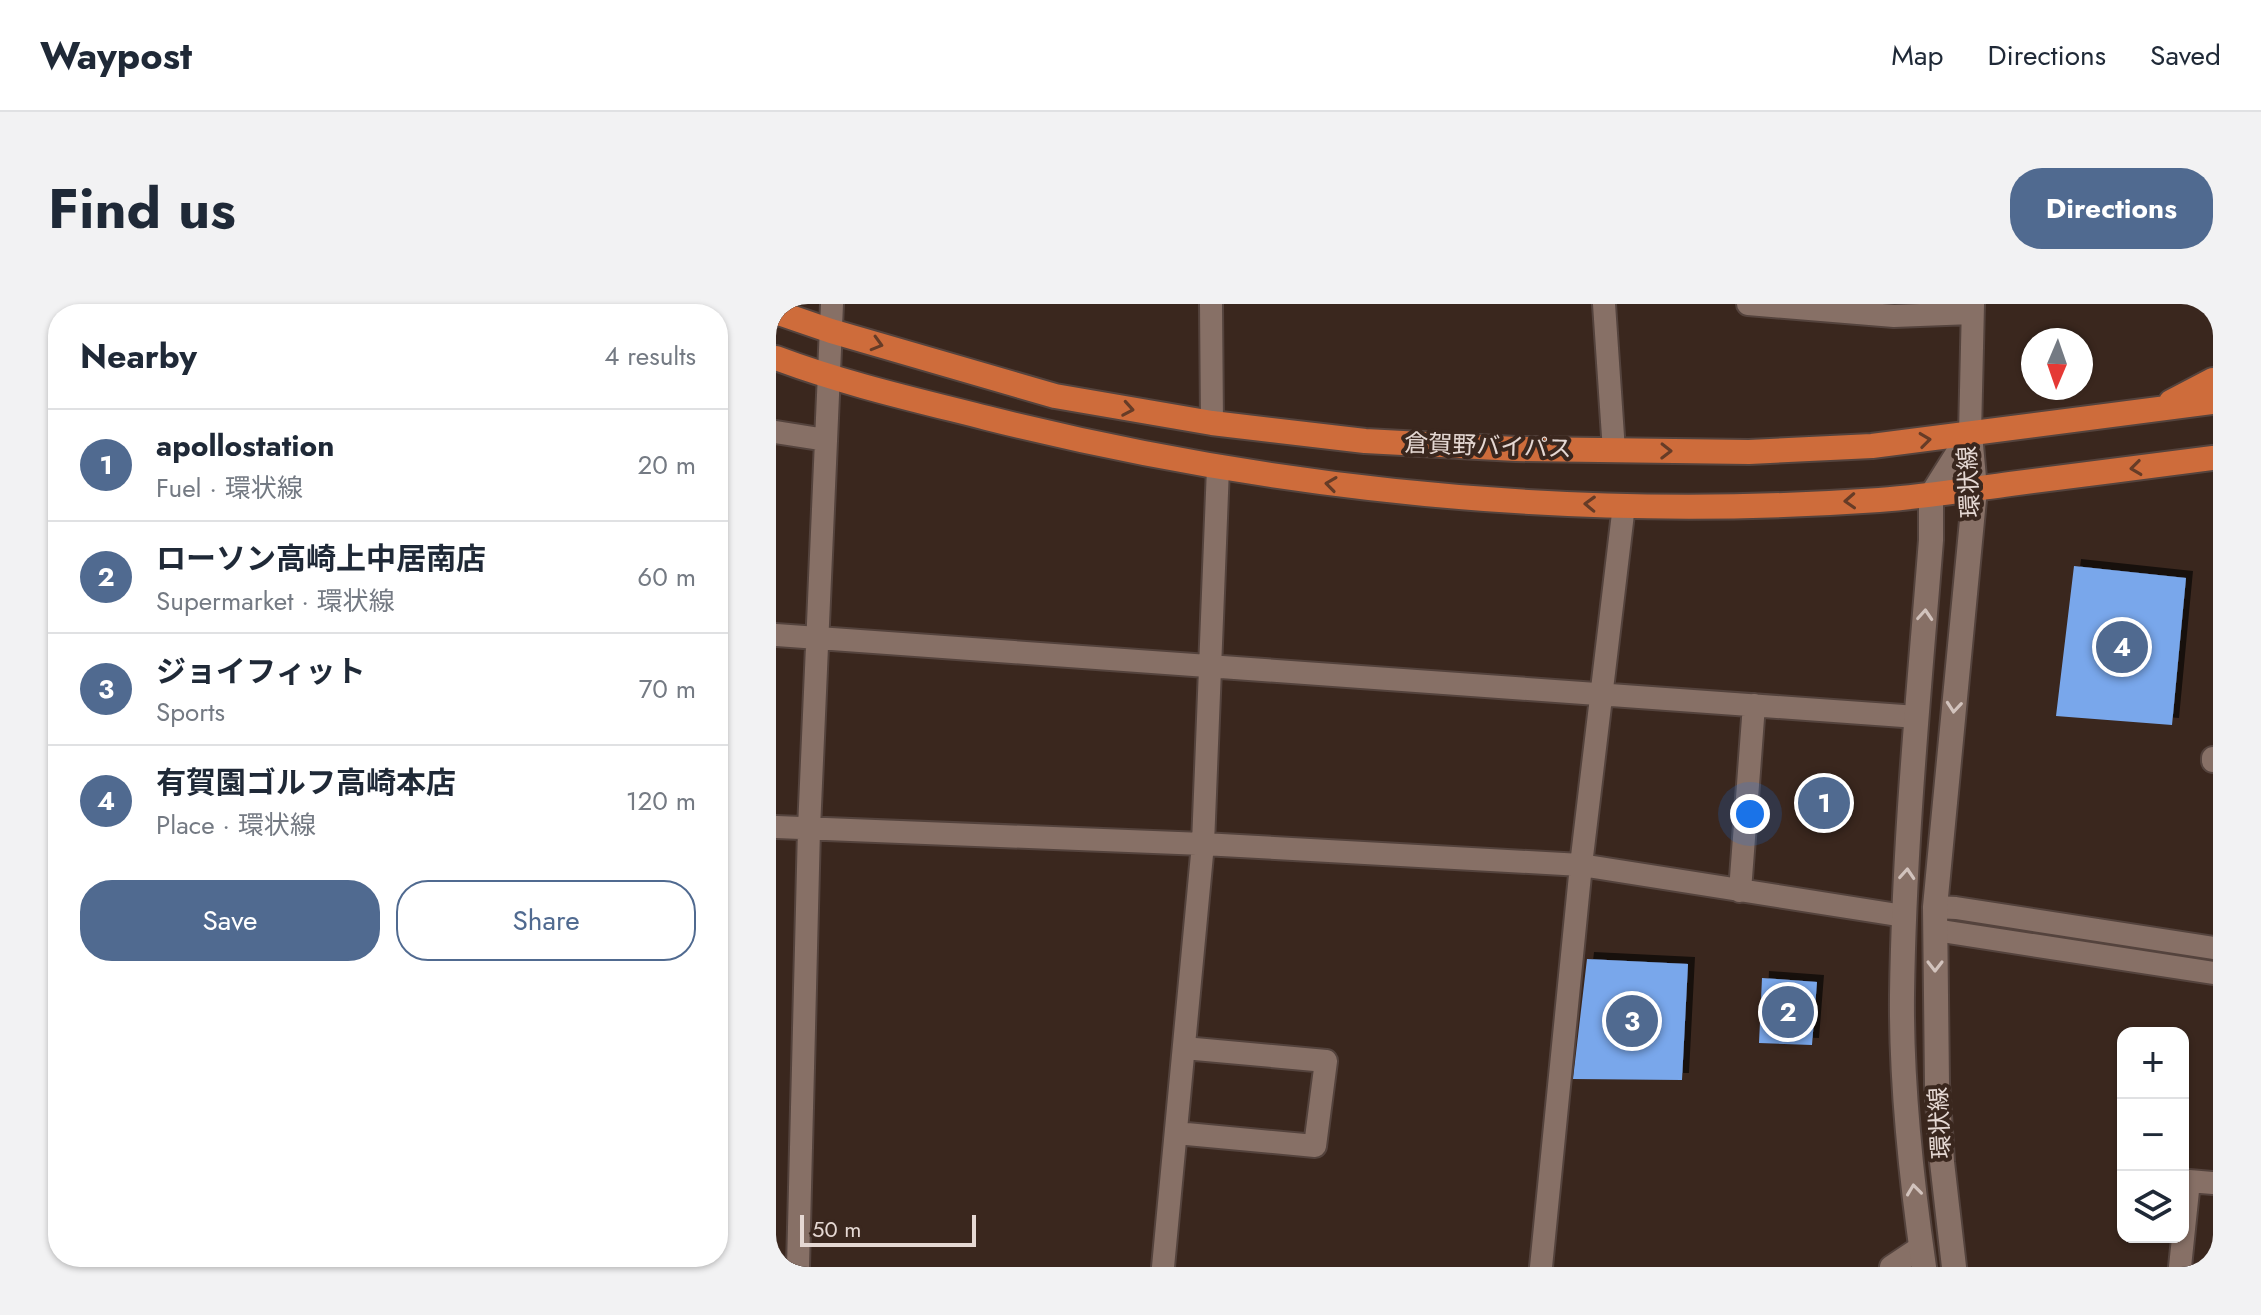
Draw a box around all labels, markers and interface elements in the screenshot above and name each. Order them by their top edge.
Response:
text: Waypost [40,28,192,83]
text: Map [1891,35,1943,76]
text: Directions [1987,35,2106,76]
text: Saved [2150,35,2221,76]
text: Find us [48,168,236,249]
button: Directions [2010,168,2213,249]
north arrow [2021,328,2093,400]
text: Nearby [80,332,197,381]
one-way arrow [869,335,883,351]
text: 4 results [604,337,696,375]
one-way arrow [1122,399,1135,416]
text: apollostation [156,424,334,467]
street label: 倉賀野バイパス [1404,425,1572,466]
one-way arrow [1919,431,1932,448]
one-way arrow [1660,442,1673,460]
street label: 環状線 [1949,445,1988,519]
text: 1 [99,446,113,484]
text: 20 m [638,446,696,484]
one-way arrow [2129,459,2143,476]
text: Fuel · 環状線 [156,469,303,507]
one-way arrow [1324,476,1338,493]
one-way arrow [1843,493,1856,510]
one-way arrow [1583,496,1596,513]
text: ローソン高崎上中居南店 [156,537,486,580]
text: 2 [97,558,115,596]
text: 60 m [637,558,696,596]
text: Supermarket · 環状線 [156,582,395,620]
one-way arrow [1916,608,1933,621]
pin: 4 [2096,617,2148,677]
text: ジョイフィット [156,650,365,693]
text: 3 [98,670,114,708]
text: 70 m [639,670,696,708]
text: Sports [156,693,225,731]
one-way arrow [1945,701,1962,714]
text: 有賀園ゴルフ高崎本店 [156,761,456,804]
pin: 1 [1798,773,1850,833]
text: 4 [97,782,115,820]
text: 120 m [626,782,696,820]
your location [1730,794,1770,834]
text: Place · 環状線 [156,806,316,844]
one-way arrow [1898,867,1915,880]
button: Save [80,880,380,961]
button: Share [396,880,696,961]
one-way arrow [1926,960,1944,973]
pin: 2 [1762,982,1814,1042]
pin: 3 [1606,991,1658,1051]
map controls [2117,1027,2189,1243]
button: + [2117,1027,2189,1099]
street label: 環状線 [1920,1086,1959,1160]
button: − [2117,1099,2189,1171]
button: layers [2117,1171,2189,1243]
one-way arrow [1906,1183,1923,1197]
scale bar [800,1211,976,1247]
text: 50 m [812,1213,861,1245]

